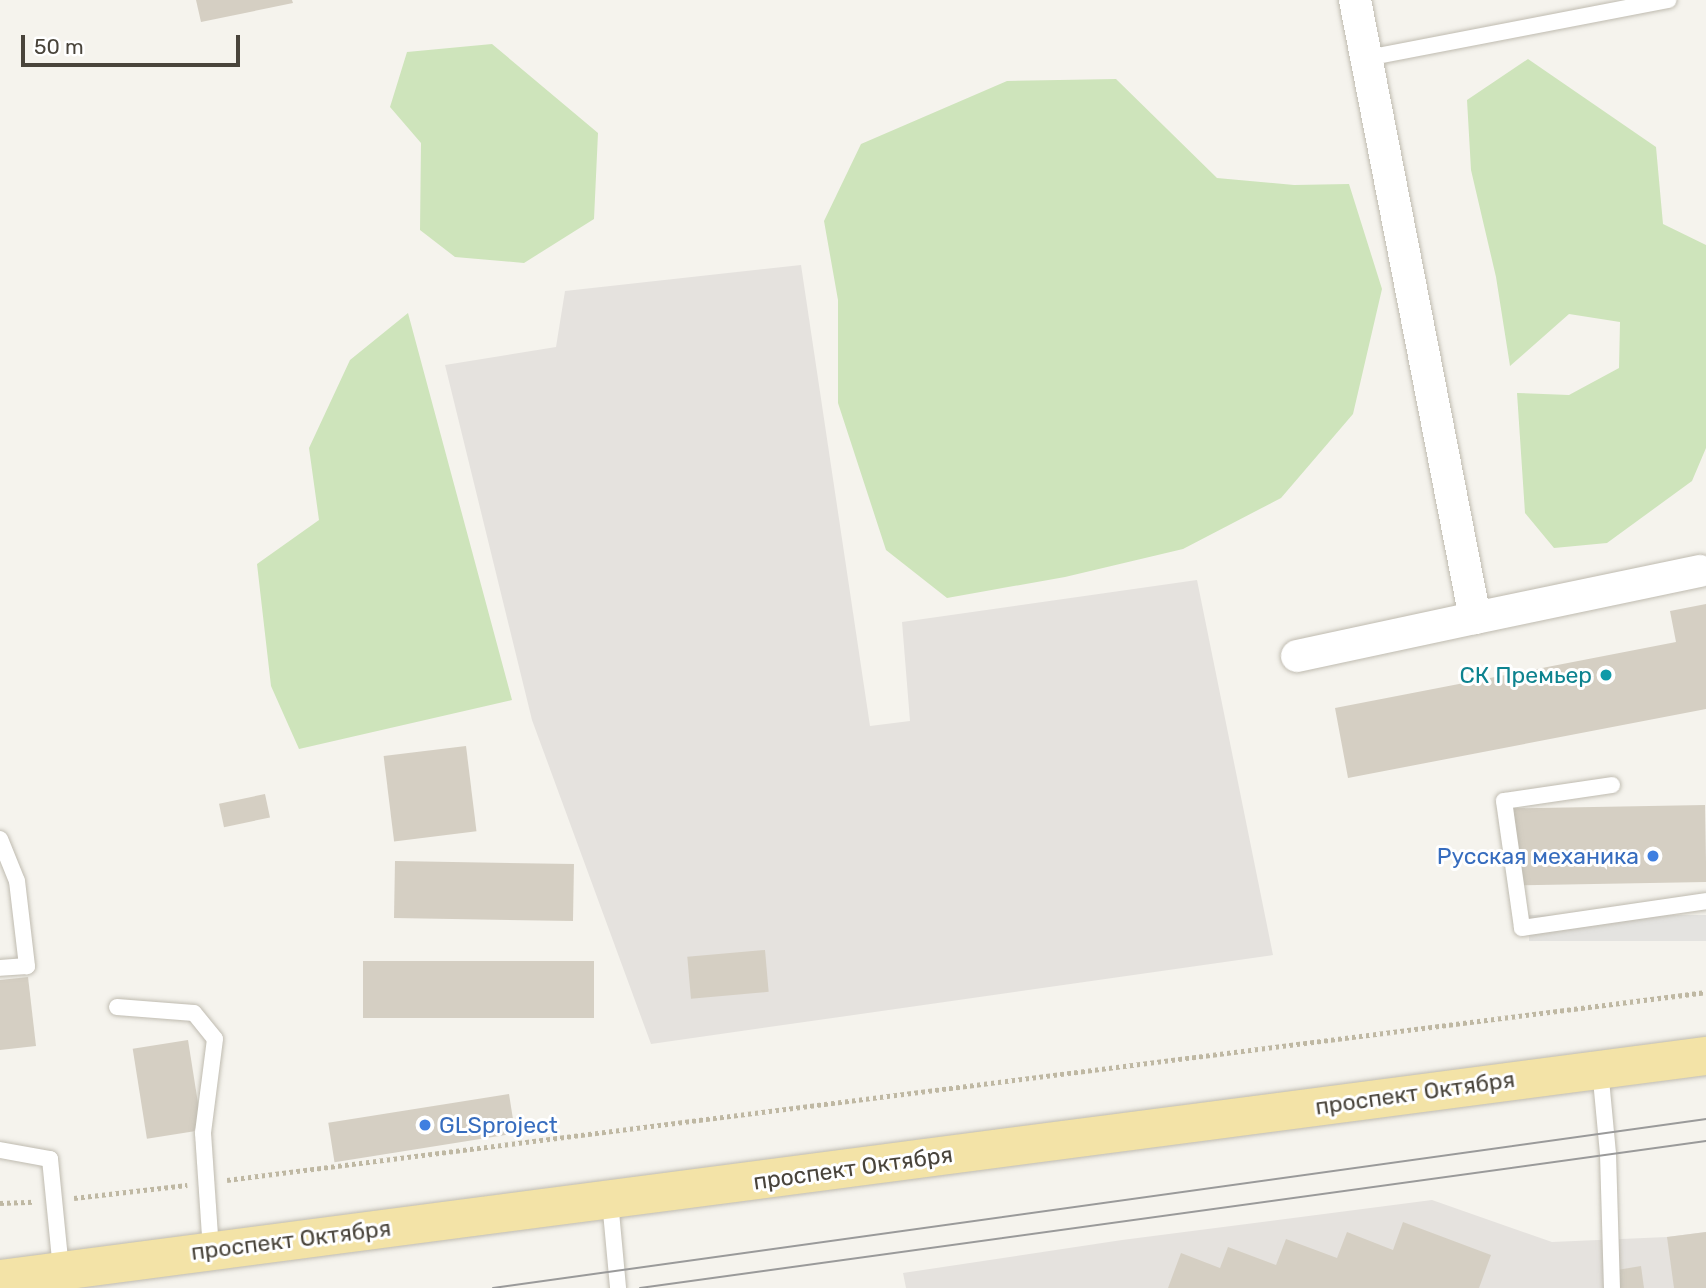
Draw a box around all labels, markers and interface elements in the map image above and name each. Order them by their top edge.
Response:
scale bar [24,21,243,65]
text: 50 m [34,34,84,59]
place label: СК Премьер [1460,661,1592,689]
marker: СК Премьер [1598,667,1614,683]
place label: Русская механика [1437,842,1639,870]
marker: Русская механика [1645,848,1661,864]
street label: проспект Октября [1313,1065,1517,1121]
place label: GLSproject [439,1111,558,1139]
marker: GLSproject [417,1117,433,1133]
street label: проспект Октября [751,1140,955,1196]
street label: проспект Октября [189,1214,393,1266]

